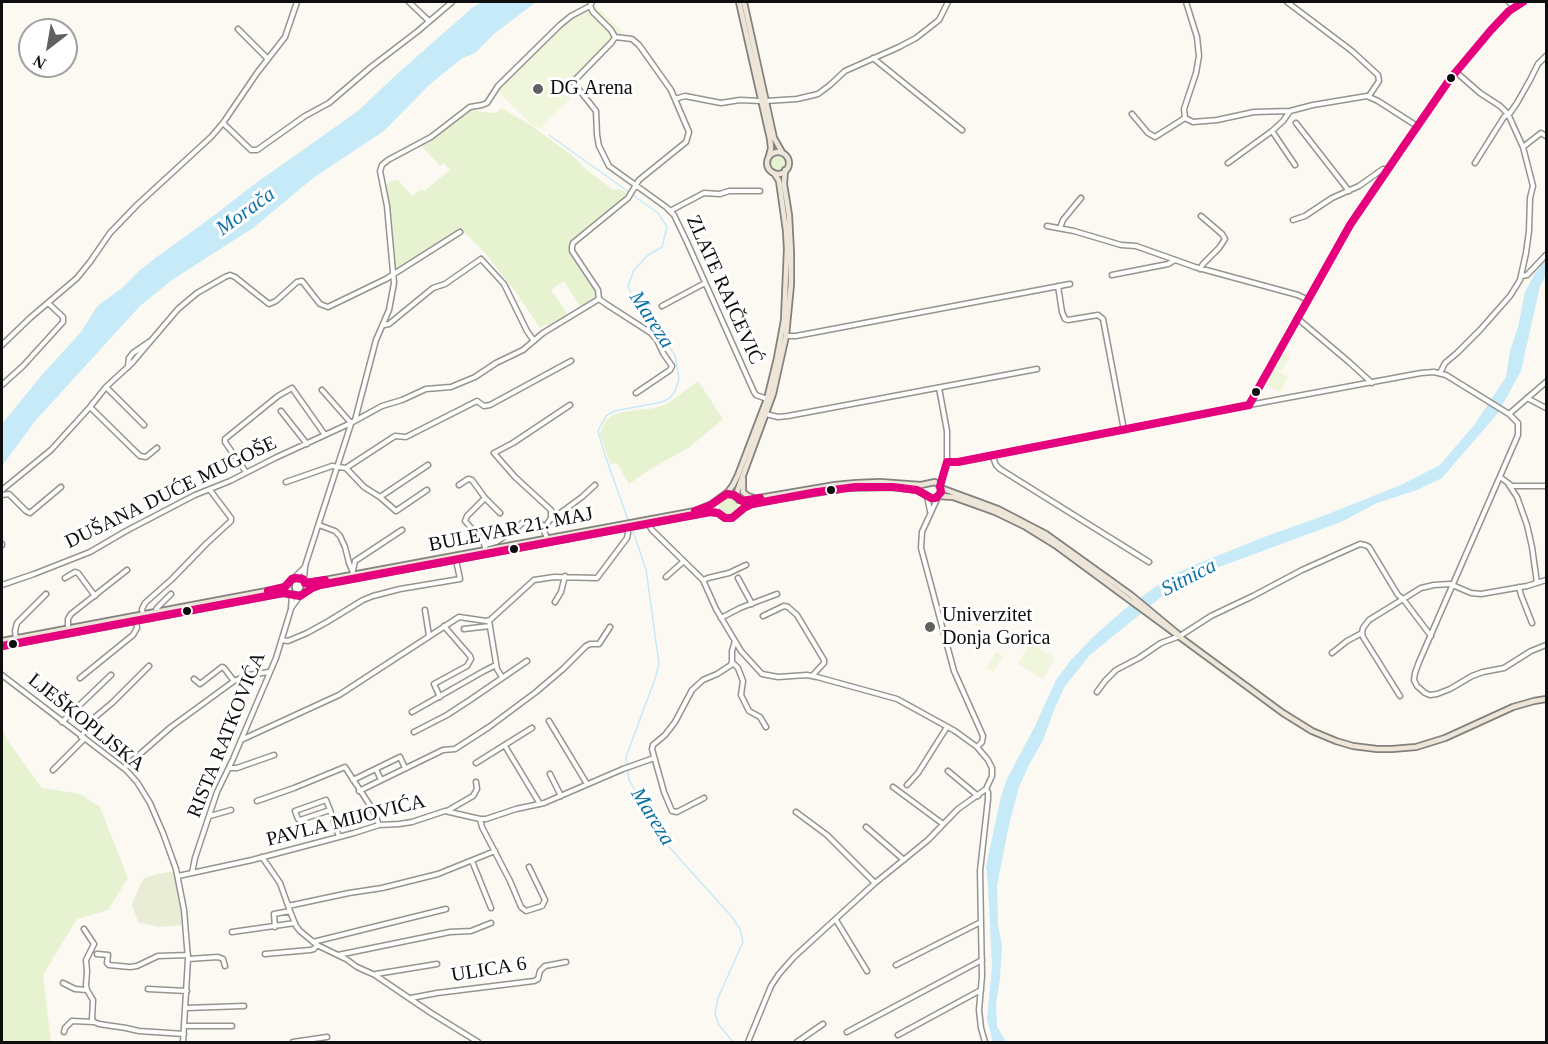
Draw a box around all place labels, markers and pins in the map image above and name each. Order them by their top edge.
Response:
unlabelled marker [1445,72,1457,84]
place label: DG Arena [550,77,633,101]
marker: DG Arena [531,82,545,96]
unlabelled marker [1250,386,1262,398]
unlabelled marker [825,484,837,496]
unlabelled marker [508,543,520,555]
place label: Univerzitet Donja Gorica [942,604,1050,651]
unlabelled marker [181,605,193,617]
marker: Univerzitet Donja Gorica [923,620,937,634]
unlabelled marker [7,638,19,650]

